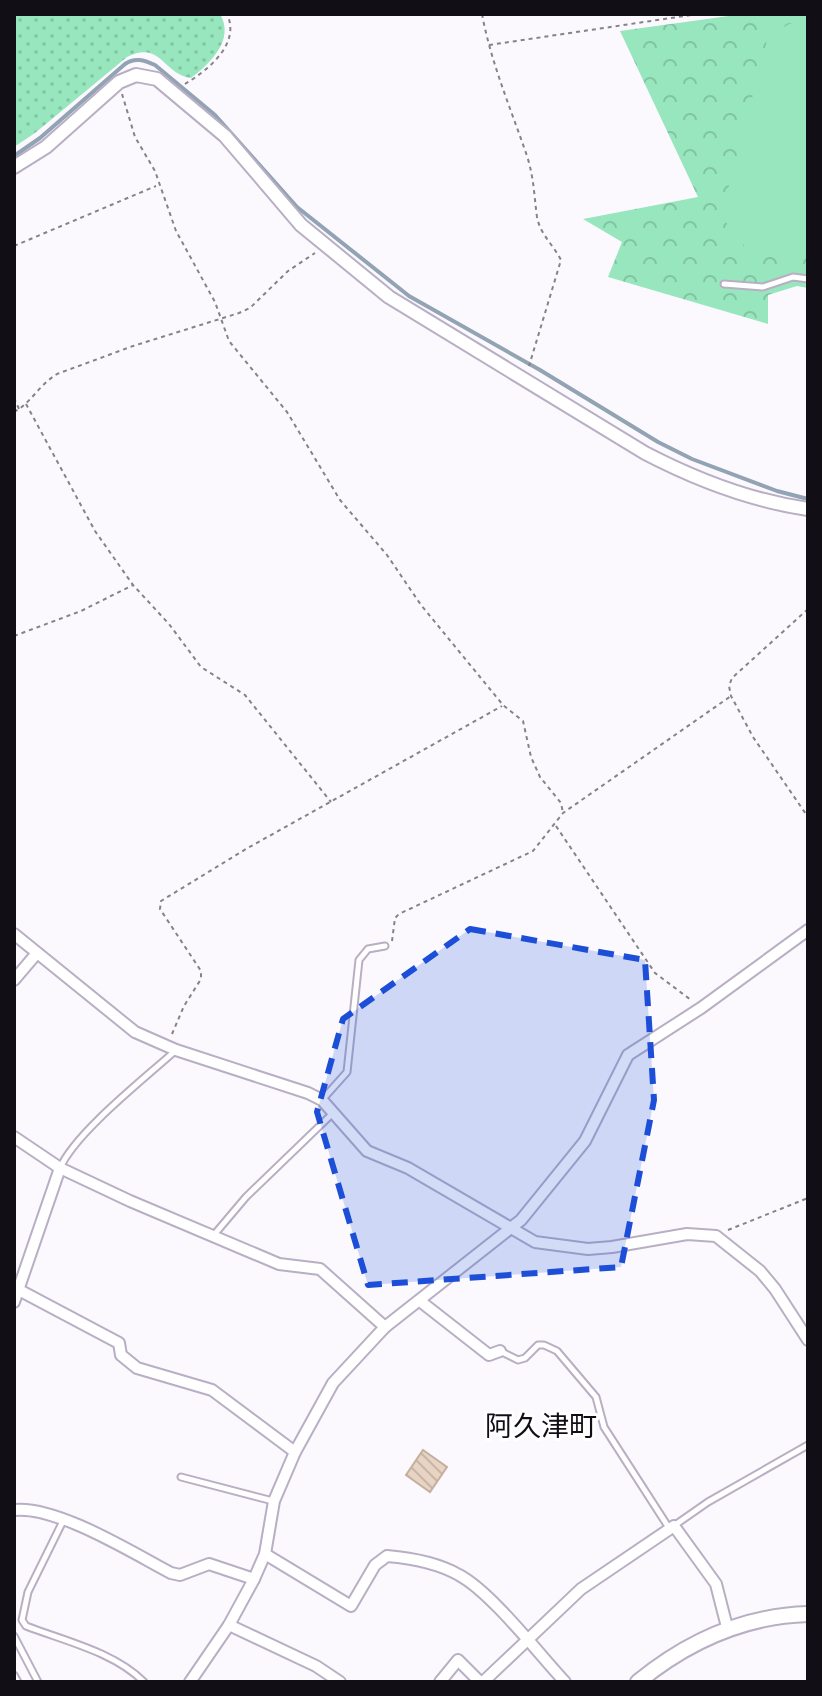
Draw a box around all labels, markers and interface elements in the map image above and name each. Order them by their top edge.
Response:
district label: 阿久津町 [485,1410,597,1443]

